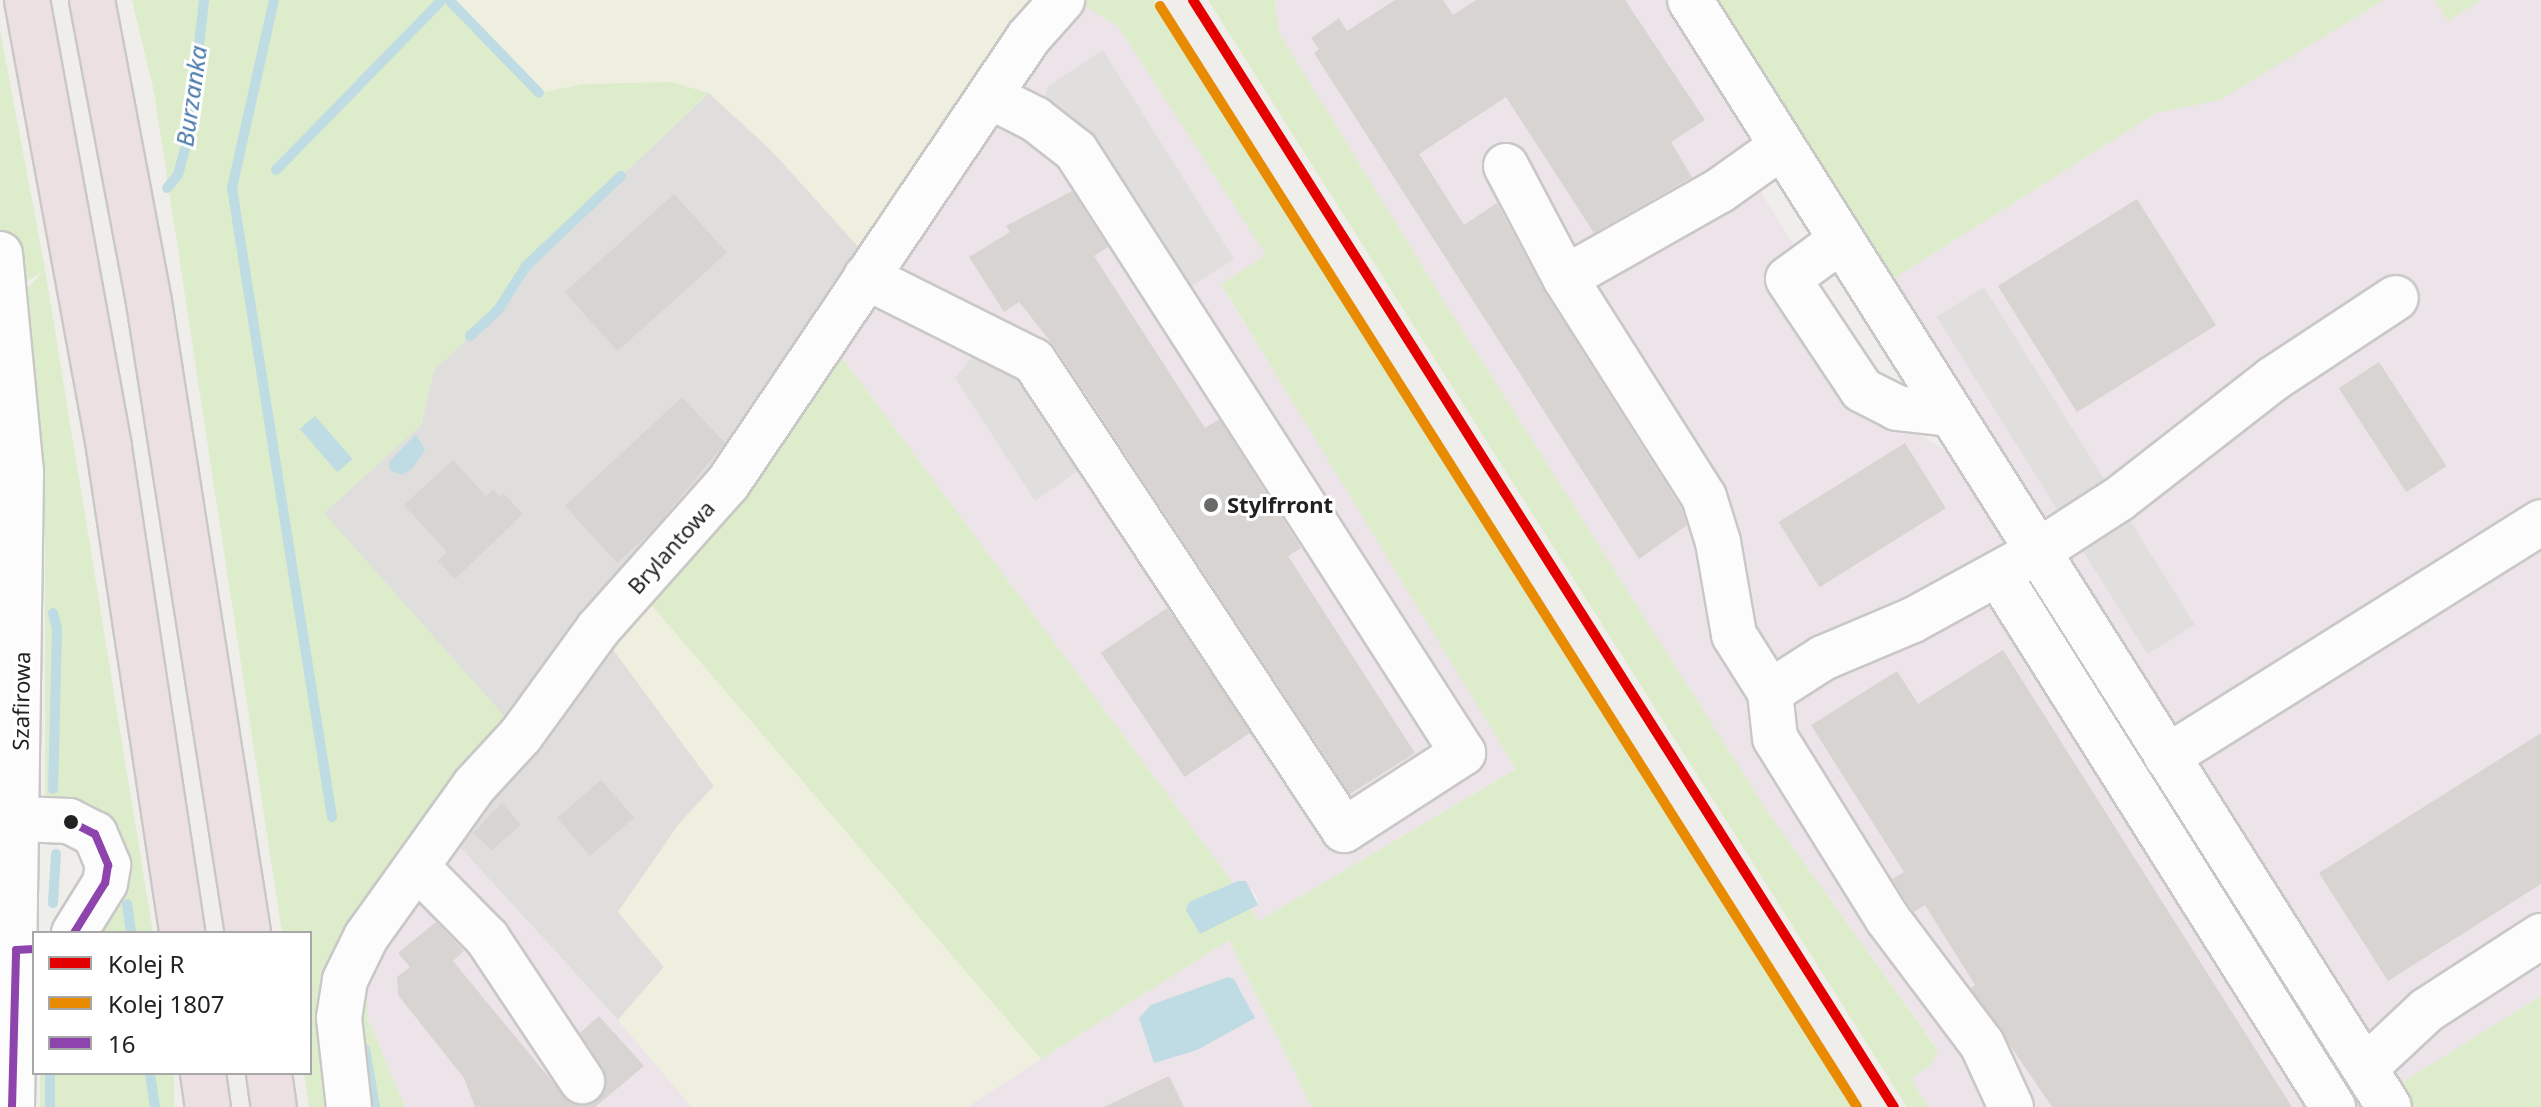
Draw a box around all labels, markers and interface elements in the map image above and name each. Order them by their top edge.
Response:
water label: Burzanka [170,44,212,148]
place label: Stylfrront [1227,492,1333,518]
street label: Brylantowa [622,495,720,599]
marker: Stylfrront [1202,496,1220,514]
street label: Szafirowa [7,651,35,751]
unlabelled marker [63,814,79,830]
legend [32,931,312,1075]
text: Kolej R [108,947,184,980]
text: Kolej 1807 [108,987,224,1020]
text: 16 [108,1027,135,1060]

